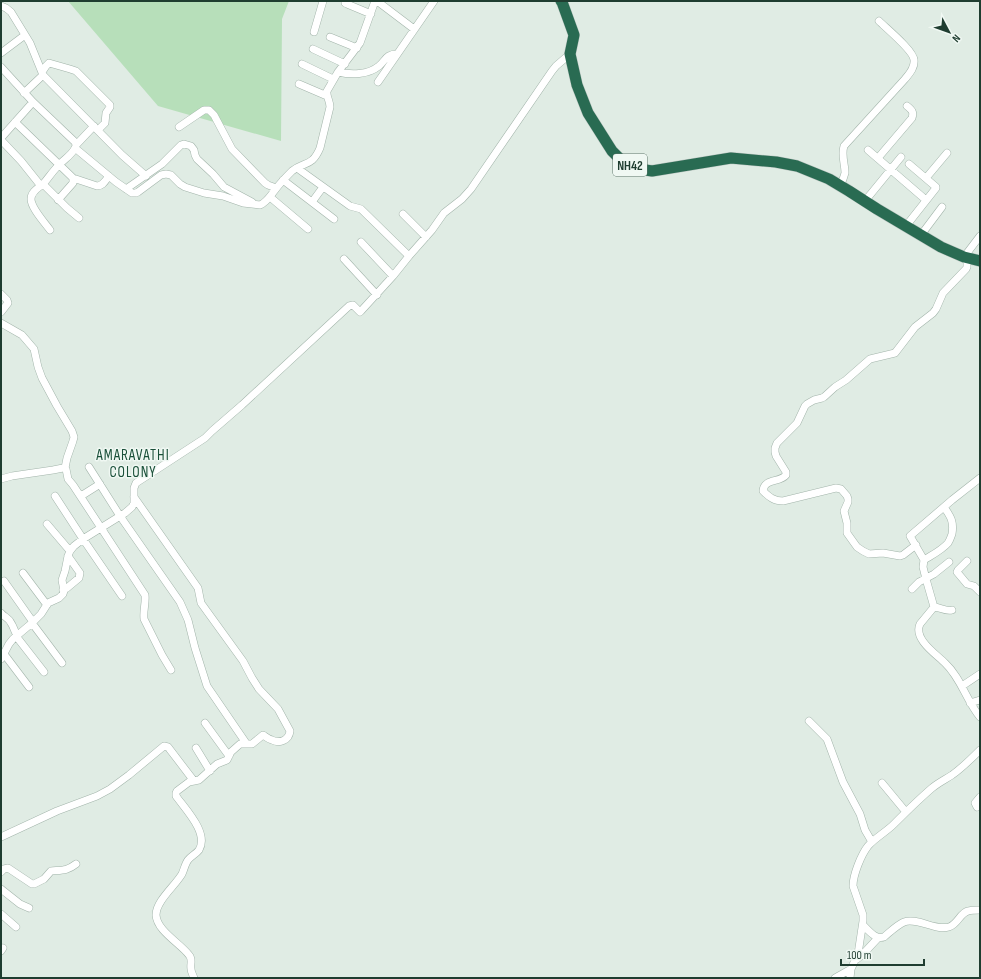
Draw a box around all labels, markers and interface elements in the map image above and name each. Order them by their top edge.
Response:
north arrow [929,12,969,52]
text: N [949,32,963,45]
road number: NH42 [613,154,647,176]
district label: AMARAVATHI COLONY [95,446,170,482]
scale bar [841,941,924,967]
text: 100 m [847,948,872,963]

